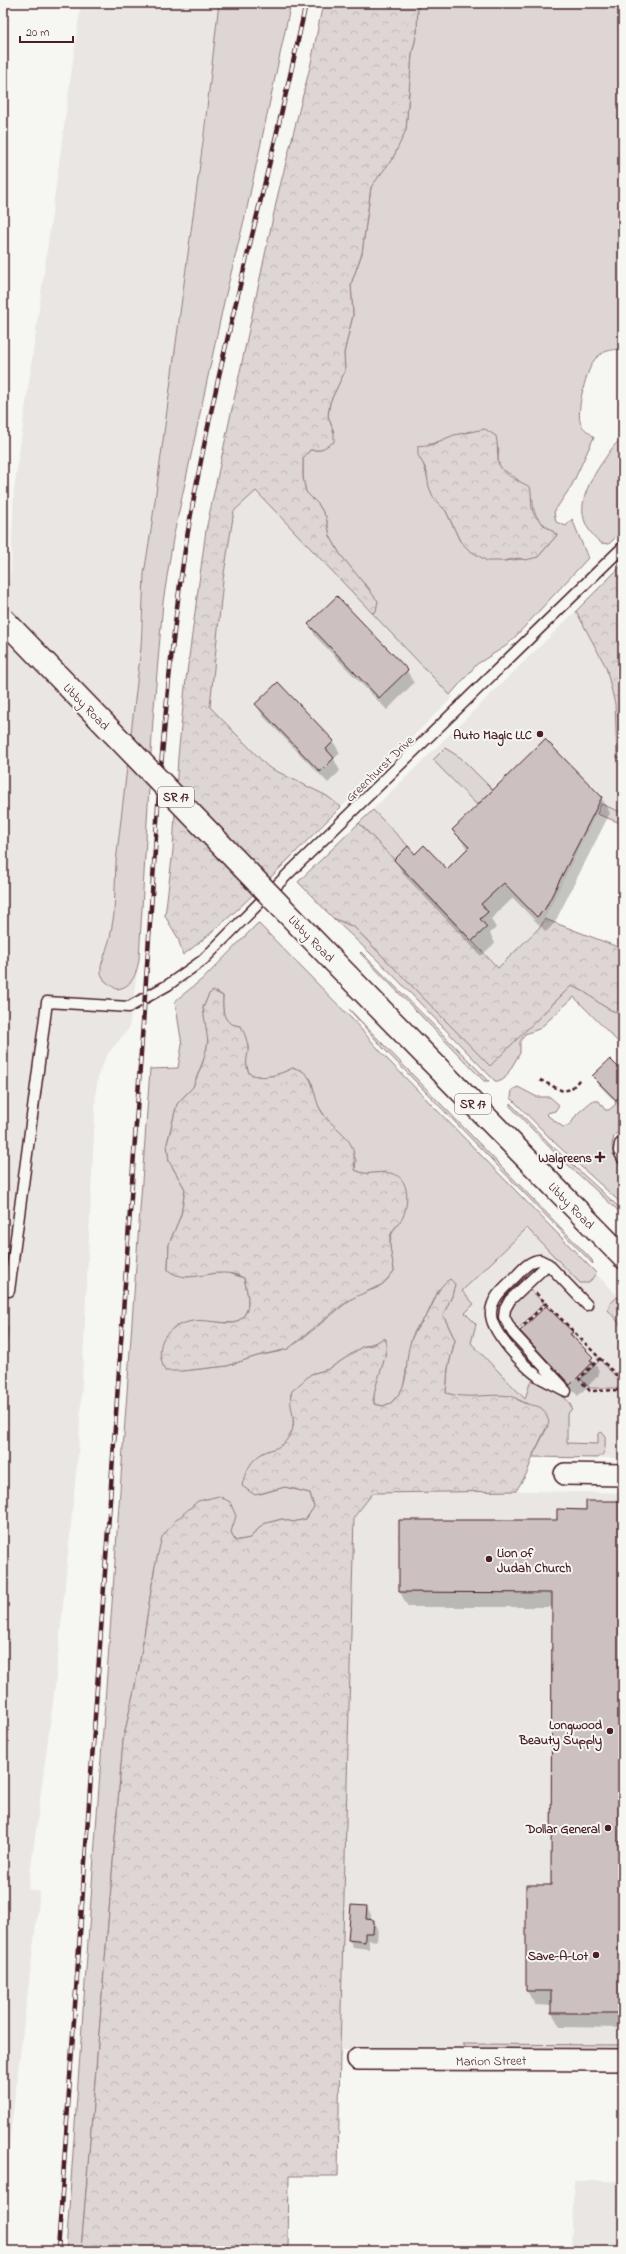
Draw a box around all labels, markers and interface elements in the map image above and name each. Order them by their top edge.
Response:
scale bar [20,18,73,44]
text: 20 m [26,24,49,42]
street label: Libby Road [58,679,114,736]
place label: Auto Magic LLC [453,726,532,747]
marker: Auto Magic LLC [535,729,545,739]
street label: Greenhurst Drive [341,731,419,807]
road number: SR 17 [158,787,194,807]
street label: Libby Road [283,911,339,968]
road number: SR 17 [455,1094,491,1114]
place label: Walgreens [538,1149,592,1170]
marker: Walgreens [595,1152,605,1162]
street label: Libby Road [543,1178,599,1235]
place label: Lion of Judah Church [497,1544,571,1578]
marker: Lion of Judah Church [484,1554,494,1564]
place label: Longwood Beauty Supply [518,1716,603,1752]
marker: Longwood Beauty Supply [605,1726,615,1736]
place label: Dollar General [525,1820,600,1839]
marker: Dollar General [603,1823,613,1833]
place label: Save-A-Lot [528,1947,589,1966]
marker: Save-A-Lot [591,1950,601,1960]
street label: Marion Street [456,2051,527,2072]

